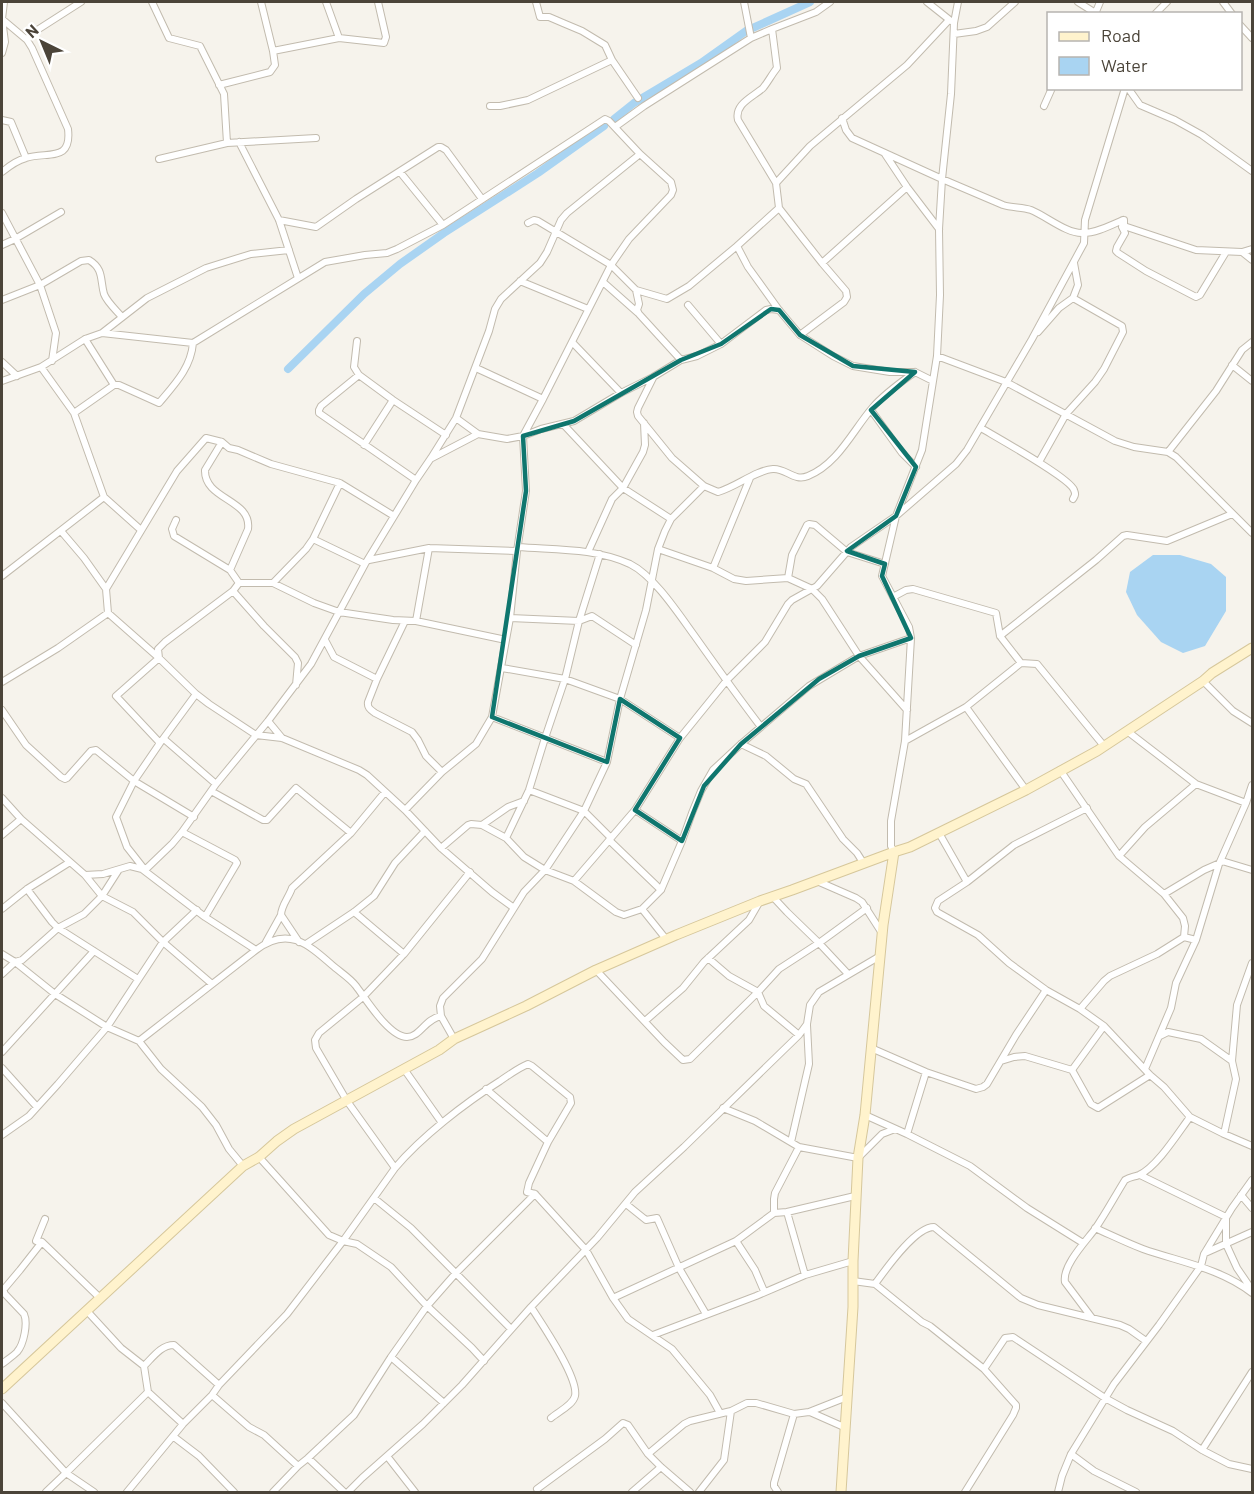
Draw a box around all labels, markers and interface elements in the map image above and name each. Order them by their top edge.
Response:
north arrow [12,12,72,72]
legend [1047,12,1242,90]
text: N [21,20,42,41]
text: Road [1101,24,1141,46]
text: Water [1101,54,1148,76]

